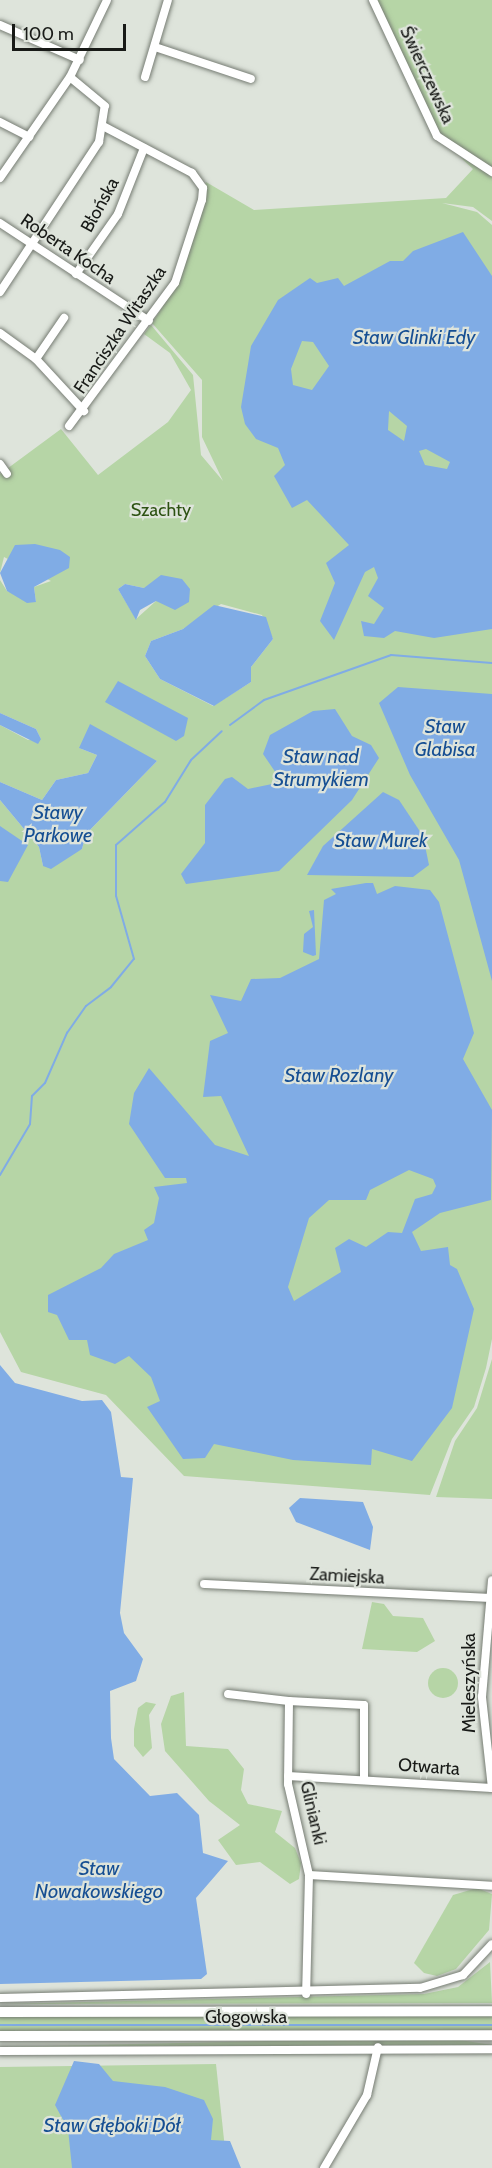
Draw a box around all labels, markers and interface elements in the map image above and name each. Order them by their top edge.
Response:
scale bar [15,12,129,50]
text: 100 m [23,23,74,45]
street label: Świerczewska [395,23,459,127]
street label: Błońska [76,174,124,236]
street label: Roberta Kocha [16,209,120,289]
street label: Franciszka Witaszka [69,262,171,398]
water label: Staw Glinki Edy [353,325,475,349]
park label: Szachty [131,499,191,521]
water label: Staw Glabisa [414,714,476,761]
water label: Staw nad Strumykiem [273,744,369,791]
water label: Stawy Parkowe [24,801,92,848]
water label: Staw Murek [335,828,427,852]
water label: Staw Rozlany [285,1063,393,1087]
street label: Zamiejska [309,1563,385,1589]
street label: Mieleszyńska [458,1633,480,1733]
street label: Otwarta [397,1754,461,1780]
street label: Glinianki [295,1779,331,1847]
water label: Staw Nowakowskiego [35,1857,163,1904]
street label: Głogowska [205,2006,287,2028]
water label: Staw Głęboki Dół [44,2113,180,2137]

